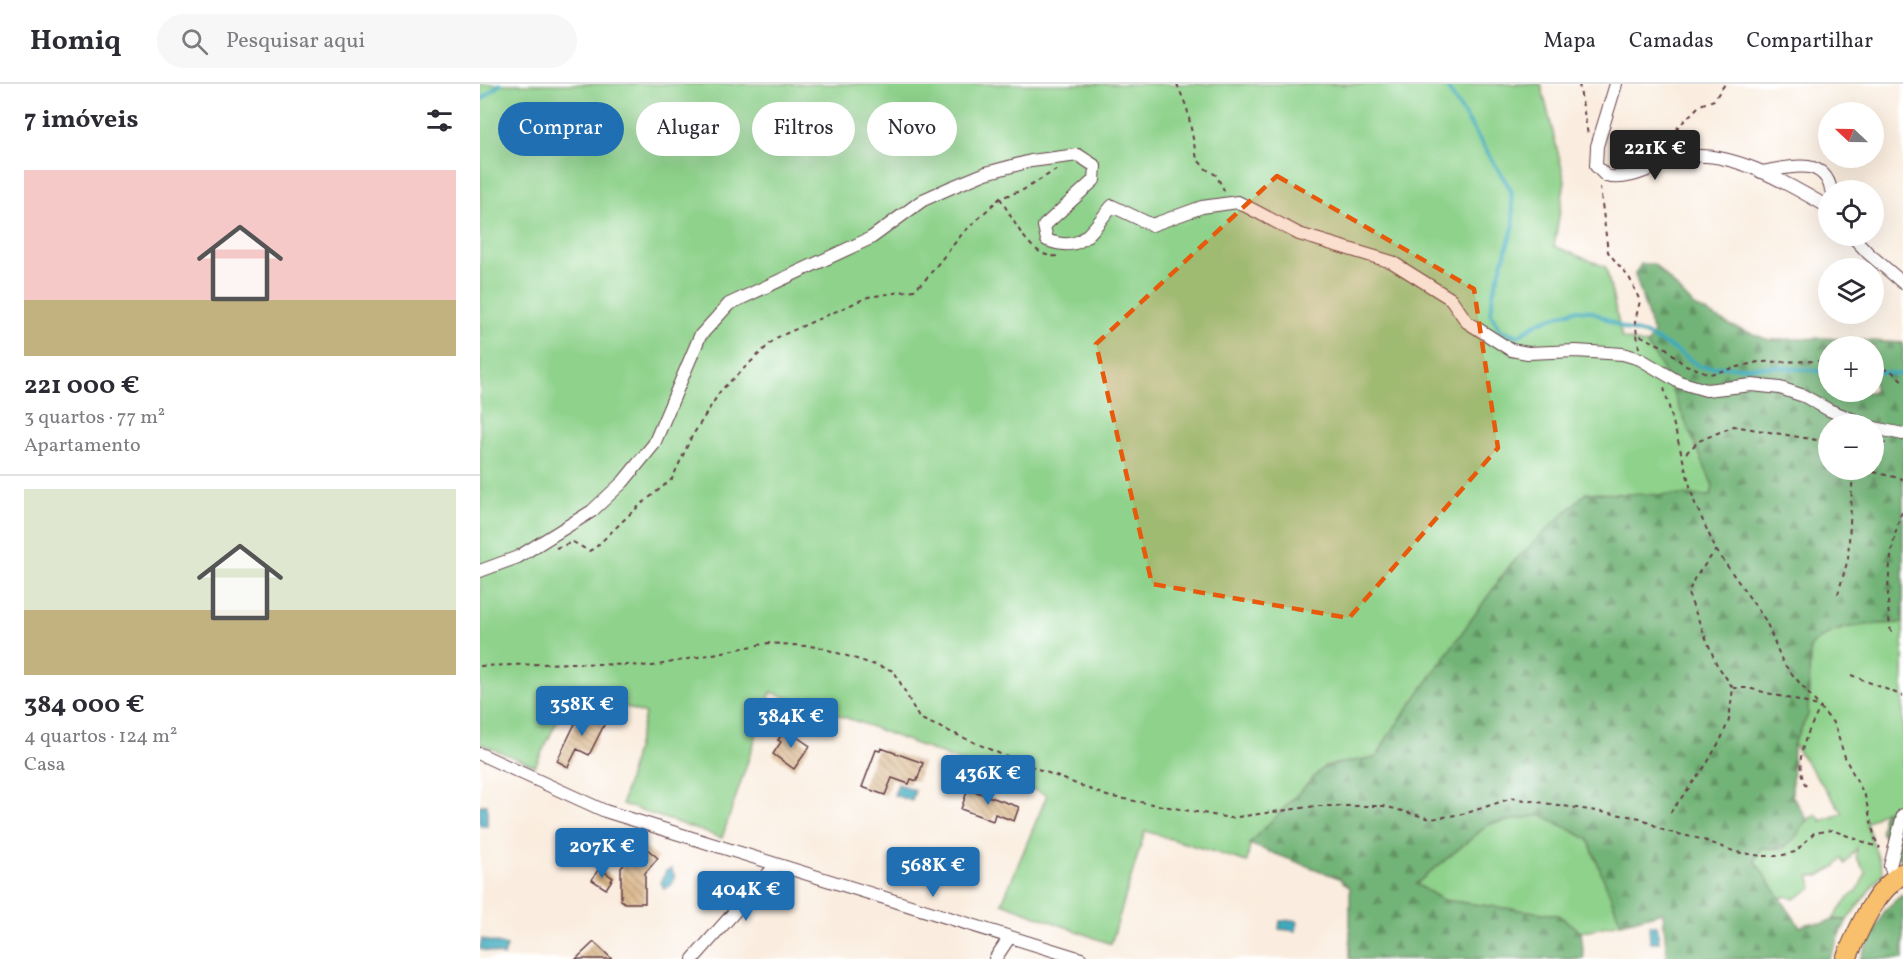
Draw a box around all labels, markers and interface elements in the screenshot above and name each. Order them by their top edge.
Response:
search box [157,14,577,68]
text: Homiq [30,22,121,61]
icon: search [178,25,211,58]
text: Pesquisar aqui [226,26,365,57]
text: Mapa [1543,27,1596,56]
text: Camadas [1629,27,1713,56]
text: Compartilhar [1746,27,1873,56]
text: 7 imóveis [24,102,139,138]
chip: Comprar [498,102,624,156]
chip: Alugar [636,102,740,156]
chip: Filtros [752,102,855,156]
chip: Novo [867,102,957,156]
north arrow [1818,102,1884,168]
map controls [1818,102,1884,480]
icon: filters [423,104,456,137]
pin: 221K € [1606,130,1704,181]
text: 221K € [1624,135,1686,163]
button: locate [1818,180,1884,246]
icon: home [186,209,294,317]
button: layers [1818,258,1884,324]
button: + [1818,336,1884,402]
text: 221 000 € [24,368,140,404]
text: 3 quartos · 77 m² [24,404,165,432]
button: − [1818,414,1884,480]
text: Apartamento [24,432,141,460]
icon: home [186,528,294,636]
pin: 358K € [533,686,631,737]
text: 384 000 € [24,687,145,723]
text: 358K € [550,691,614,719]
pin: 384K € [742,698,840,749]
text: 384K € [758,703,824,731]
text: 4 quartos · 124 m² [24,723,177,751]
text: Casa [24,751,66,779]
pin: 436K € [939,755,1037,806]
text: 436K € [955,760,1021,788]
pin: 207K € [553,828,651,879]
text: 207K € [569,833,635,861]
pin: 568K € [884,847,982,898]
text: 568K € [901,852,965,880]
pin: 404K € [697,871,795,922]
text: 404K € [711,876,781,904]

